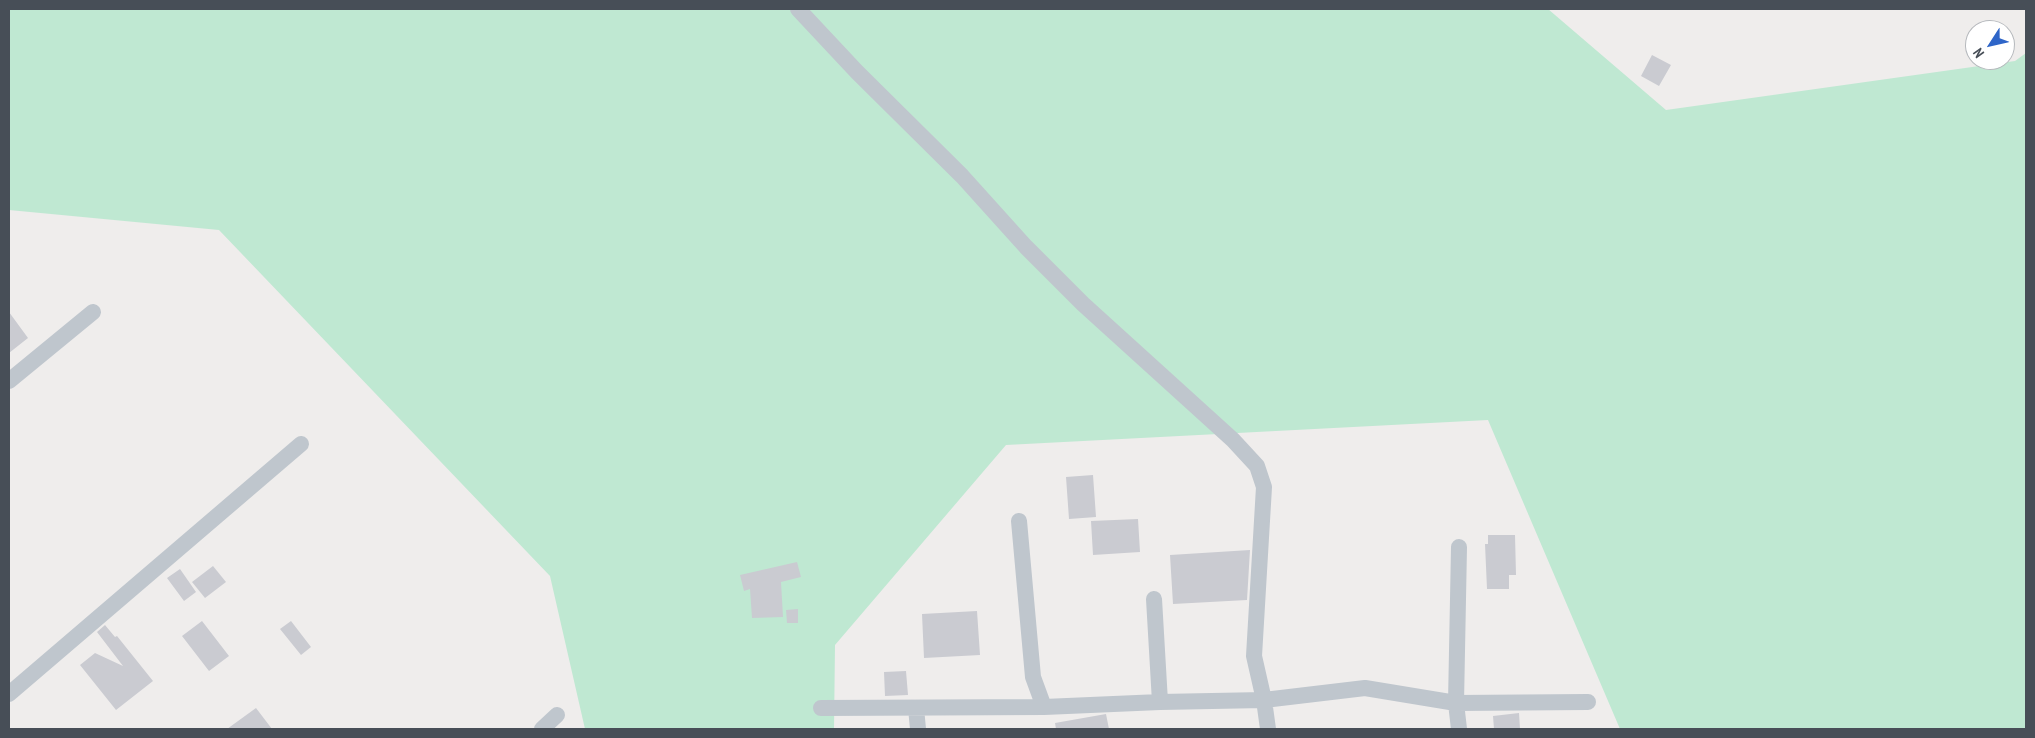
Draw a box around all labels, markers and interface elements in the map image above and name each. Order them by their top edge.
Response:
north arrow [1965,20,2015,70]
text: N [1969,45,1988,61]

